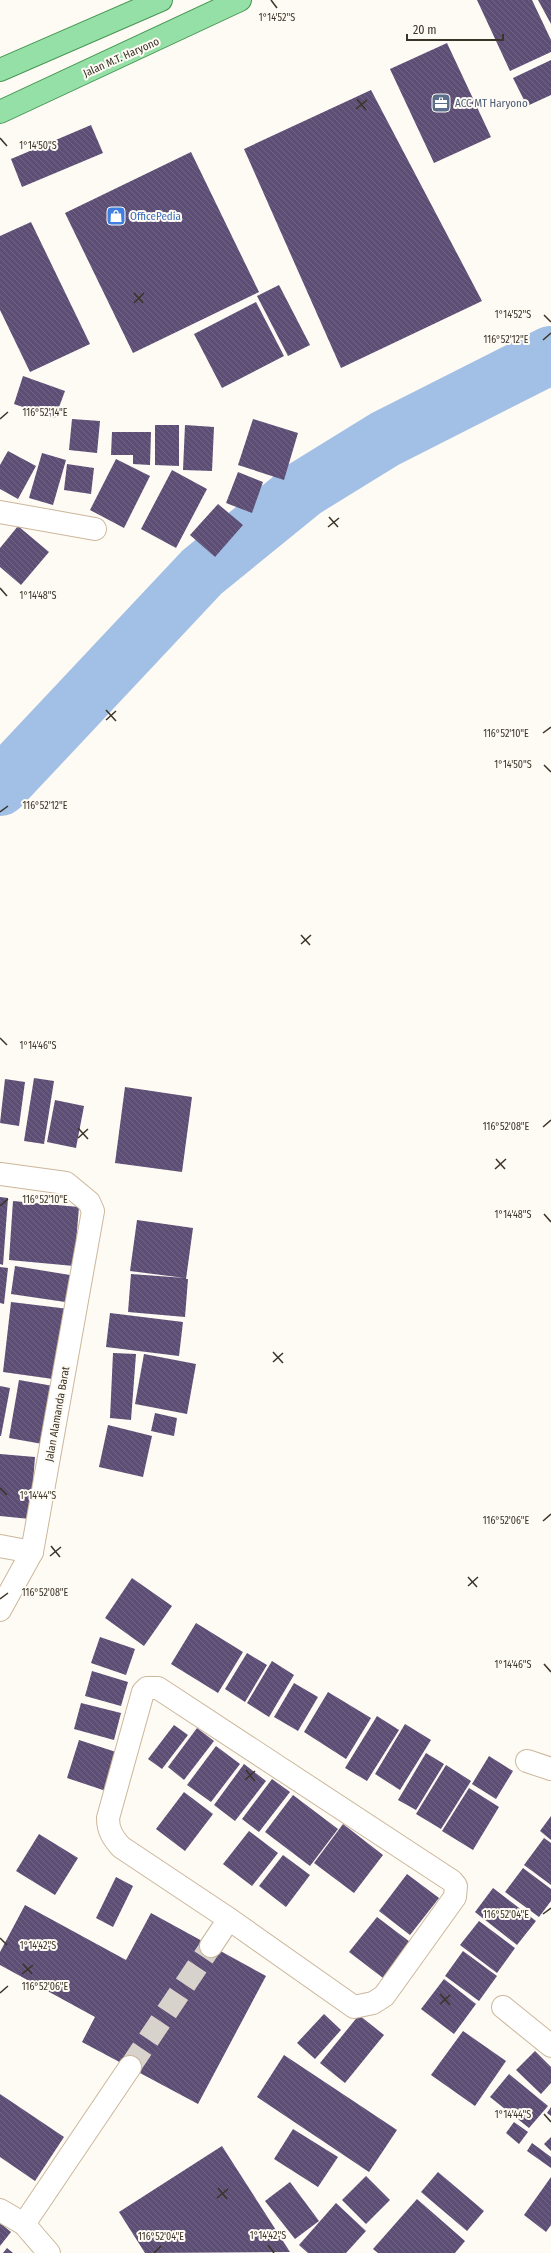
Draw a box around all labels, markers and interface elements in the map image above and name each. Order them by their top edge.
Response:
text: 1°14'52"S [259,12,295,24]
scale bar [407,16,503,42]
text: 20 m [413,23,437,37]
street label: Jalan M.T. Haryono [81,35,161,80]
office icon: ACC MT Haryono [430,92,452,114]
place label: ACC MT Haryono [455,97,528,110]
text: 1°14'50"S [19,140,57,152]
shop icon: OfficePedia [105,205,127,227]
place label: OfficePedia [130,210,181,223]
text: 1°14'52"S [495,309,531,321]
text: 116°52'12"E [484,334,529,346]
text: 116°52'14"E [23,407,68,419]
text: 1°14'48"S [20,590,56,602]
text: 116°52'10"E [483,728,529,740]
text: 1°14'50"S [494,759,532,771]
text: 116°52'12"E [23,800,68,812]
text: 1°14'46"S [20,1040,56,1052]
text: 116°52'08"E [483,1121,530,1133]
text: 116°52'10"E [22,1194,68,1206]
text: 1°14'48"S [495,1209,531,1221]
street label: Jalan Alamanda Barat [43,1365,72,1463]
text: 1°14'44"S [20,1490,56,1502]
text: 116°52'06"E [483,1515,530,1527]
text: 116°52'08"E [22,1587,69,1599]
text: 1°14'46"S [495,1659,531,1671]
text: 116°52'04"E [483,1909,529,1921]
text: 1°14'42"S [20,1940,56,1952]
text: 116°52'06"E [22,1981,69,1993]
text: 1°14'44"S [495,2109,531,2121]
text: 1°14'42"S [250,2230,286,2242]
text: 116°52'04"E [138,2231,184,2243]

